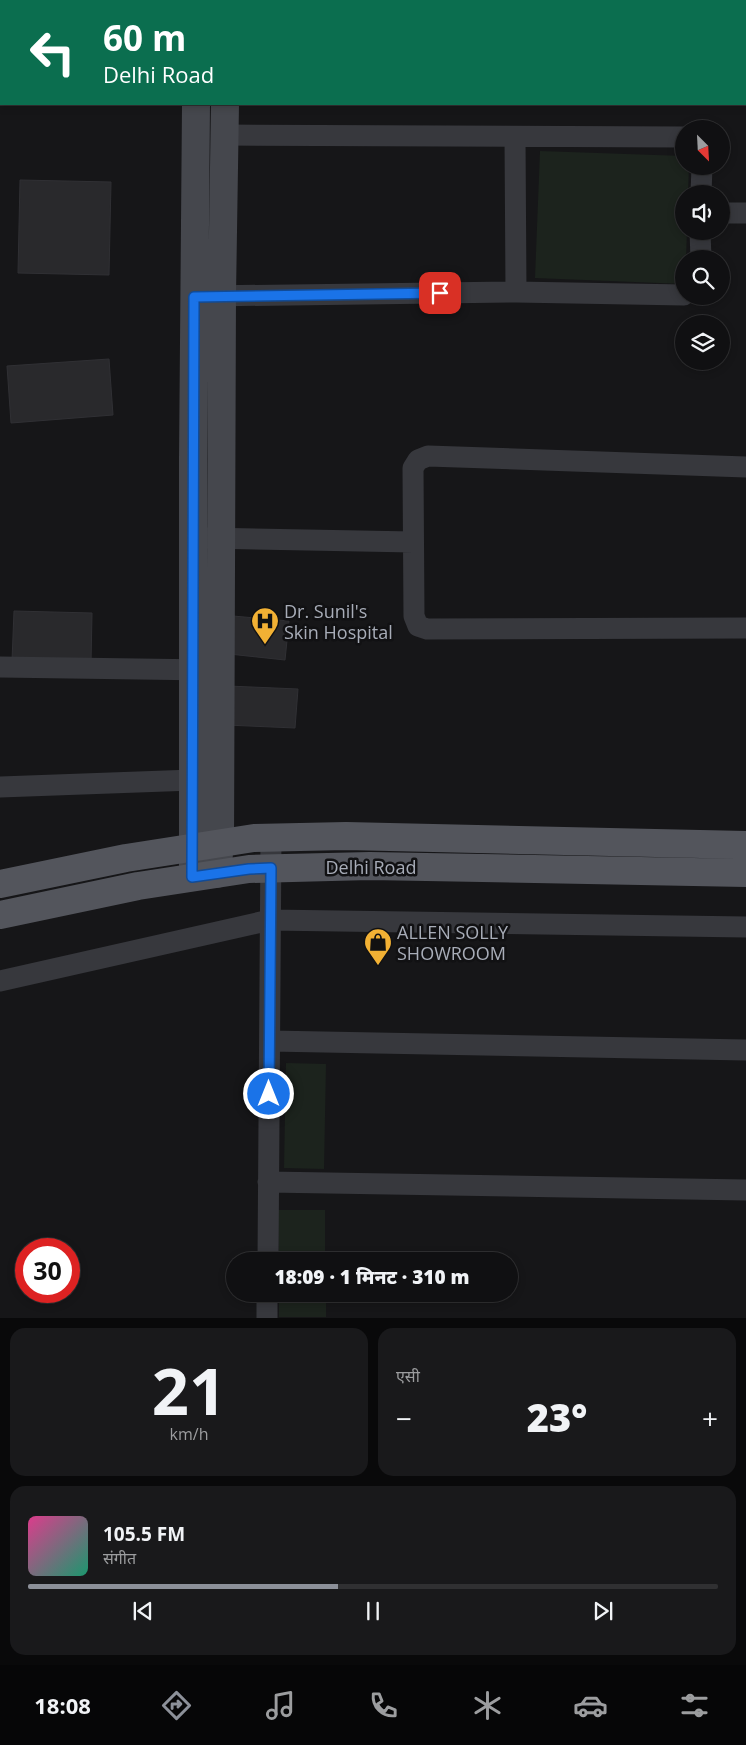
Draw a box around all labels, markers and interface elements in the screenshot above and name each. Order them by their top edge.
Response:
text: 60 m [103,14,186,61]
icon: left [20,20,85,85]
text: Delhi Road [103,59,214,89]
north arrow [675,120,730,175]
map controls [675,120,730,370]
button: sound [675,185,730,240]
button: search [675,250,730,305]
pin [419,272,461,314]
icon: arrive [426,279,454,307]
button: layers [675,315,730,370]
place label: Dr. Sunil's Skin Hospital [284,599,393,644]
hospital icon: Dr. Sunil's Skin Hospital [250,606,280,645]
street label: Delhi Road [326,855,416,879]
place label: ALLEN SOLLY SHOWROOM [397,920,509,965]
shop icon: ALLEN SOLLY SHOWROOM [363,927,393,966]
position arrow [242,1067,294,1119]
speed limit sign: 30 [15,1238,80,1303]
text: 18:09 · 1 मिनट · 310 m [274,1264,470,1290]
text: 21 [152,1346,226,1434]
text: एसी [396,1365,420,1387]
text: 23° [527,1391,587,1443]
text: − [396,1399,412,1437]
text: + [702,1399,718,1437]
text: km/h [170,1423,208,1445]
text: 105.5 FM [103,1521,185,1547]
text: संगीत [103,1547,136,1569]
icon: previous [129,1597,157,1625]
icon: pause [359,1597,387,1625]
icon: next [589,1597,617,1625]
icon: directions [159,1688,194,1723]
icon: music [263,1688,298,1723]
icon: phone [366,1688,401,1723]
icon: climate [470,1688,505,1723]
icon: car [573,1688,608,1723]
icon: filters [677,1688,712,1723]
text: 18:08 [34,1690,91,1720]

